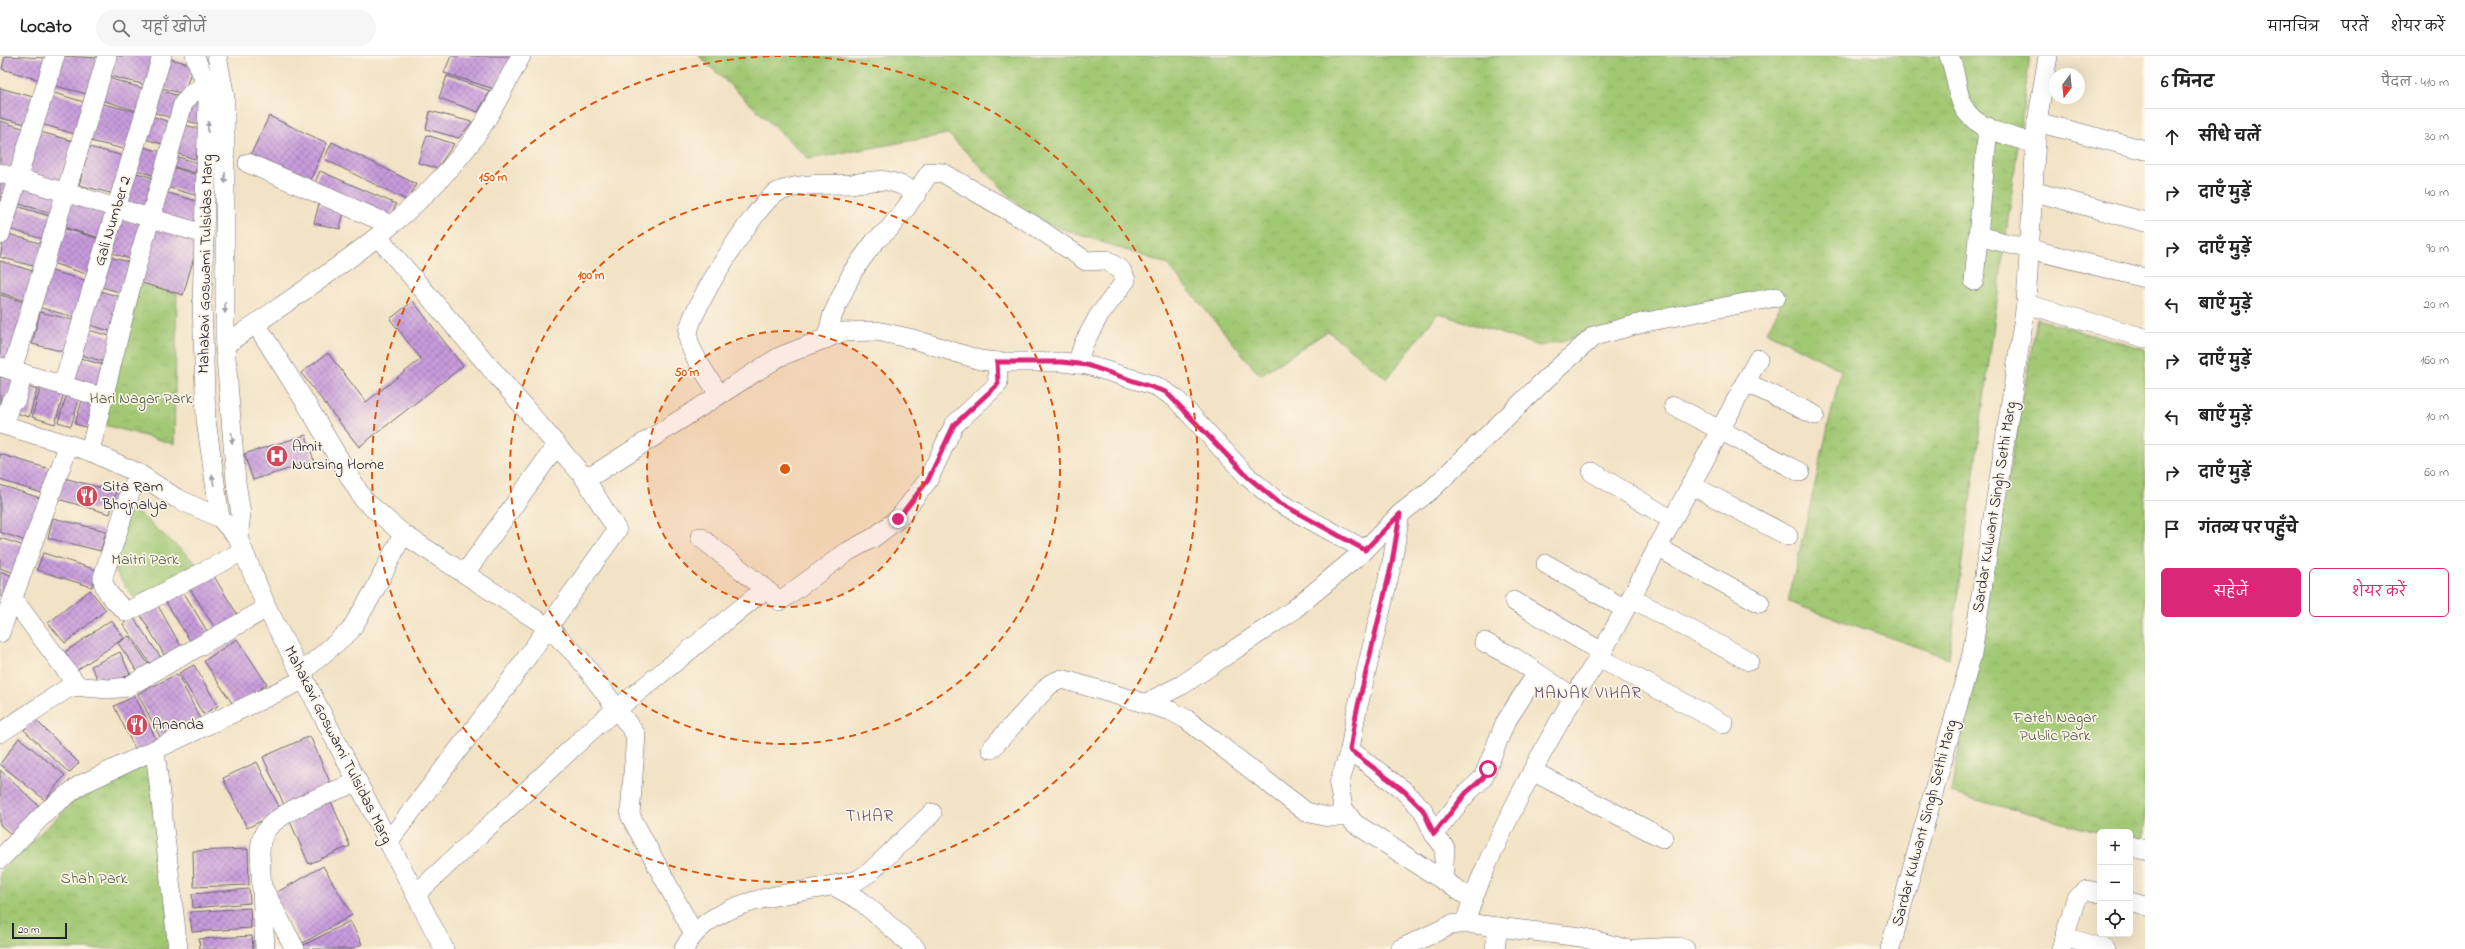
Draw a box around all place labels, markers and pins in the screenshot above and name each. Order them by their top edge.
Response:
place label: Amit Nursing Home [292,435,385,477]
hospital icon: Amit Nursing Home [264,443,290,469]
centre of rings [778,462,792,476]
place label: Sita Ram Bhojnalya [101,475,167,517]
restaurant icon: Sita Ram Bhojnalya [74,483,100,509]
restaurant icon: Ananda [124,712,150,738]
place label: Ananda [152,713,204,737]

